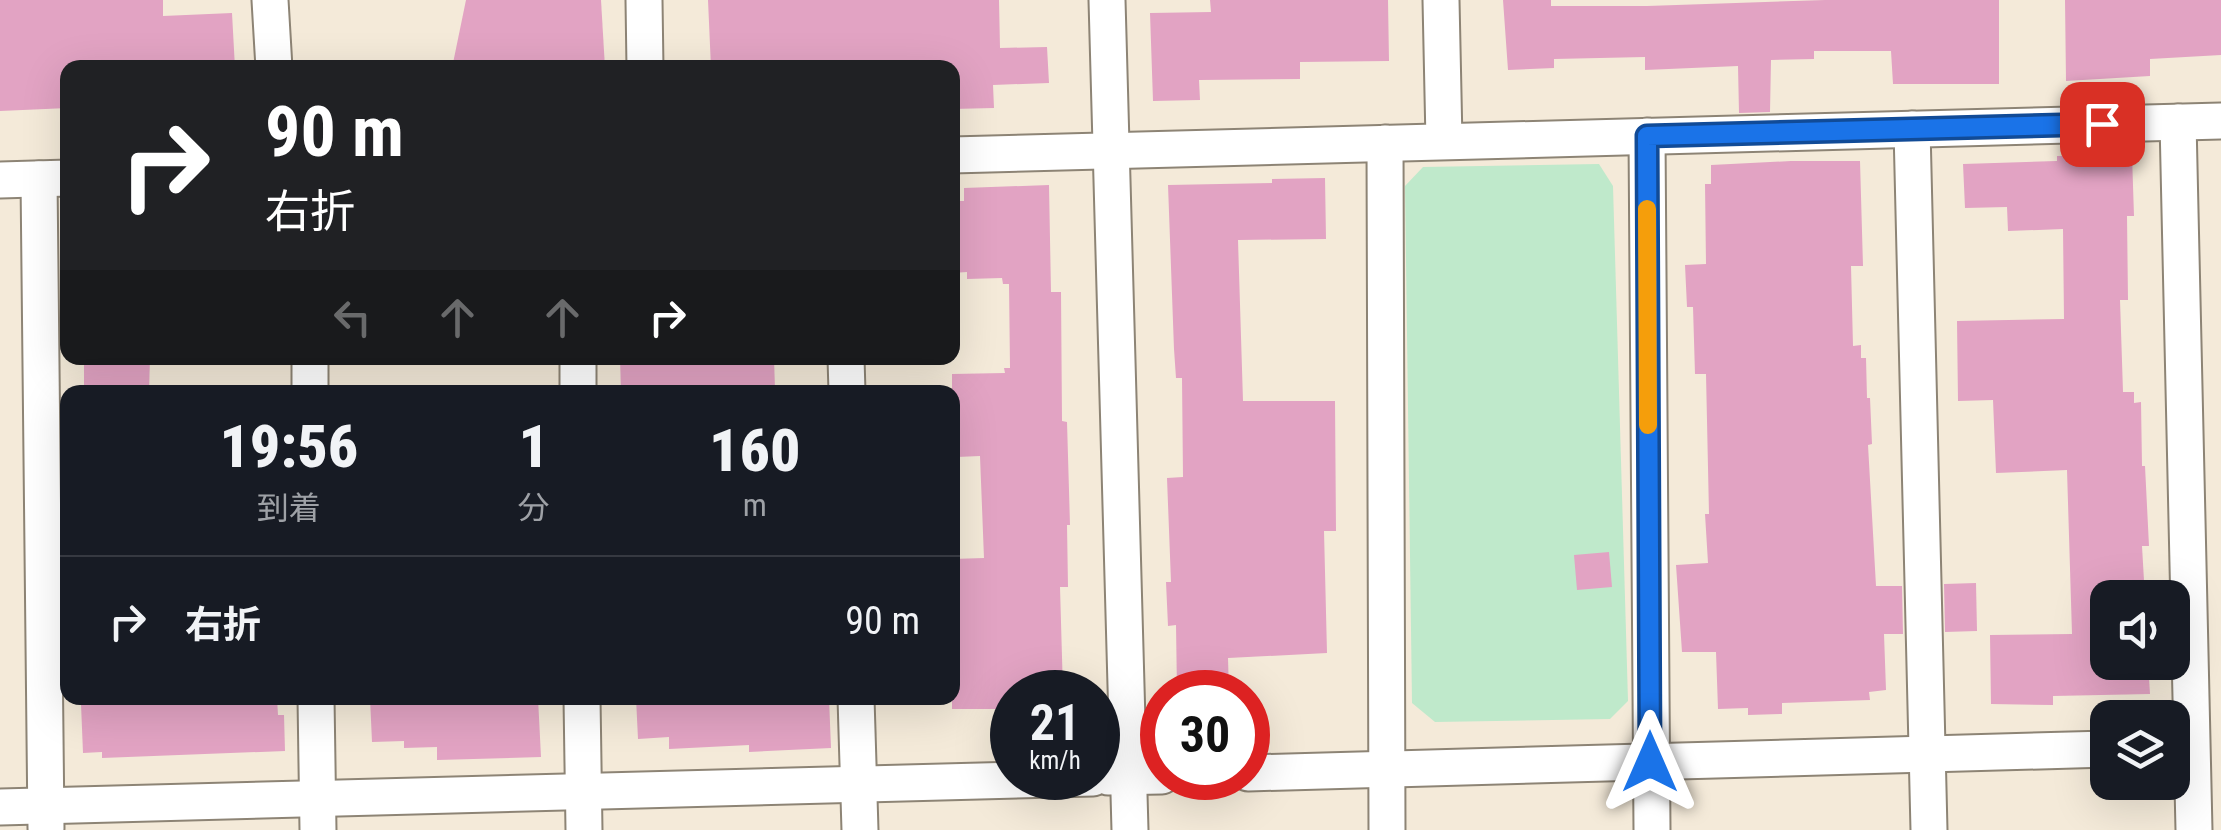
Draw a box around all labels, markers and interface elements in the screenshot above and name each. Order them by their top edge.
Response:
pin [2060,82,2145,167]
text: 90 m [265,91,404,173]
icon: arrive [2075,97,2130,152]
icon: right [100,100,230,230]
text: 右折 [265,185,355,238]
icon: left [325,290,380,345]
icon: ahead [430,290,485,345]
icon: ahead [535,290,590,345]
icon: right [640,290,695,345]
text: 19:56 [219,411,358,482]
text: 1 [518,411,549,482]
text: 160 [709,415,801,486]
text: m [743,486,767,524]
text: 到着 [257,489,321,527]
text: 分 [518,489,550,527]
map controls [2090,580,2190,800]
button: sound [2090,580,2190,680]
icon: right [100,594,155,649]
text: 90 m [845,599,920,643]
text: 右折 [185,603,261,647]
speed limit sign: 30 [1140,670,1270,800]
text: 21 [1030,694,1080,752]
button: layers [2090,700,2190,800]
position arrow [1598,710,1702,814]
text: km/h [1029,746,1081,775]

